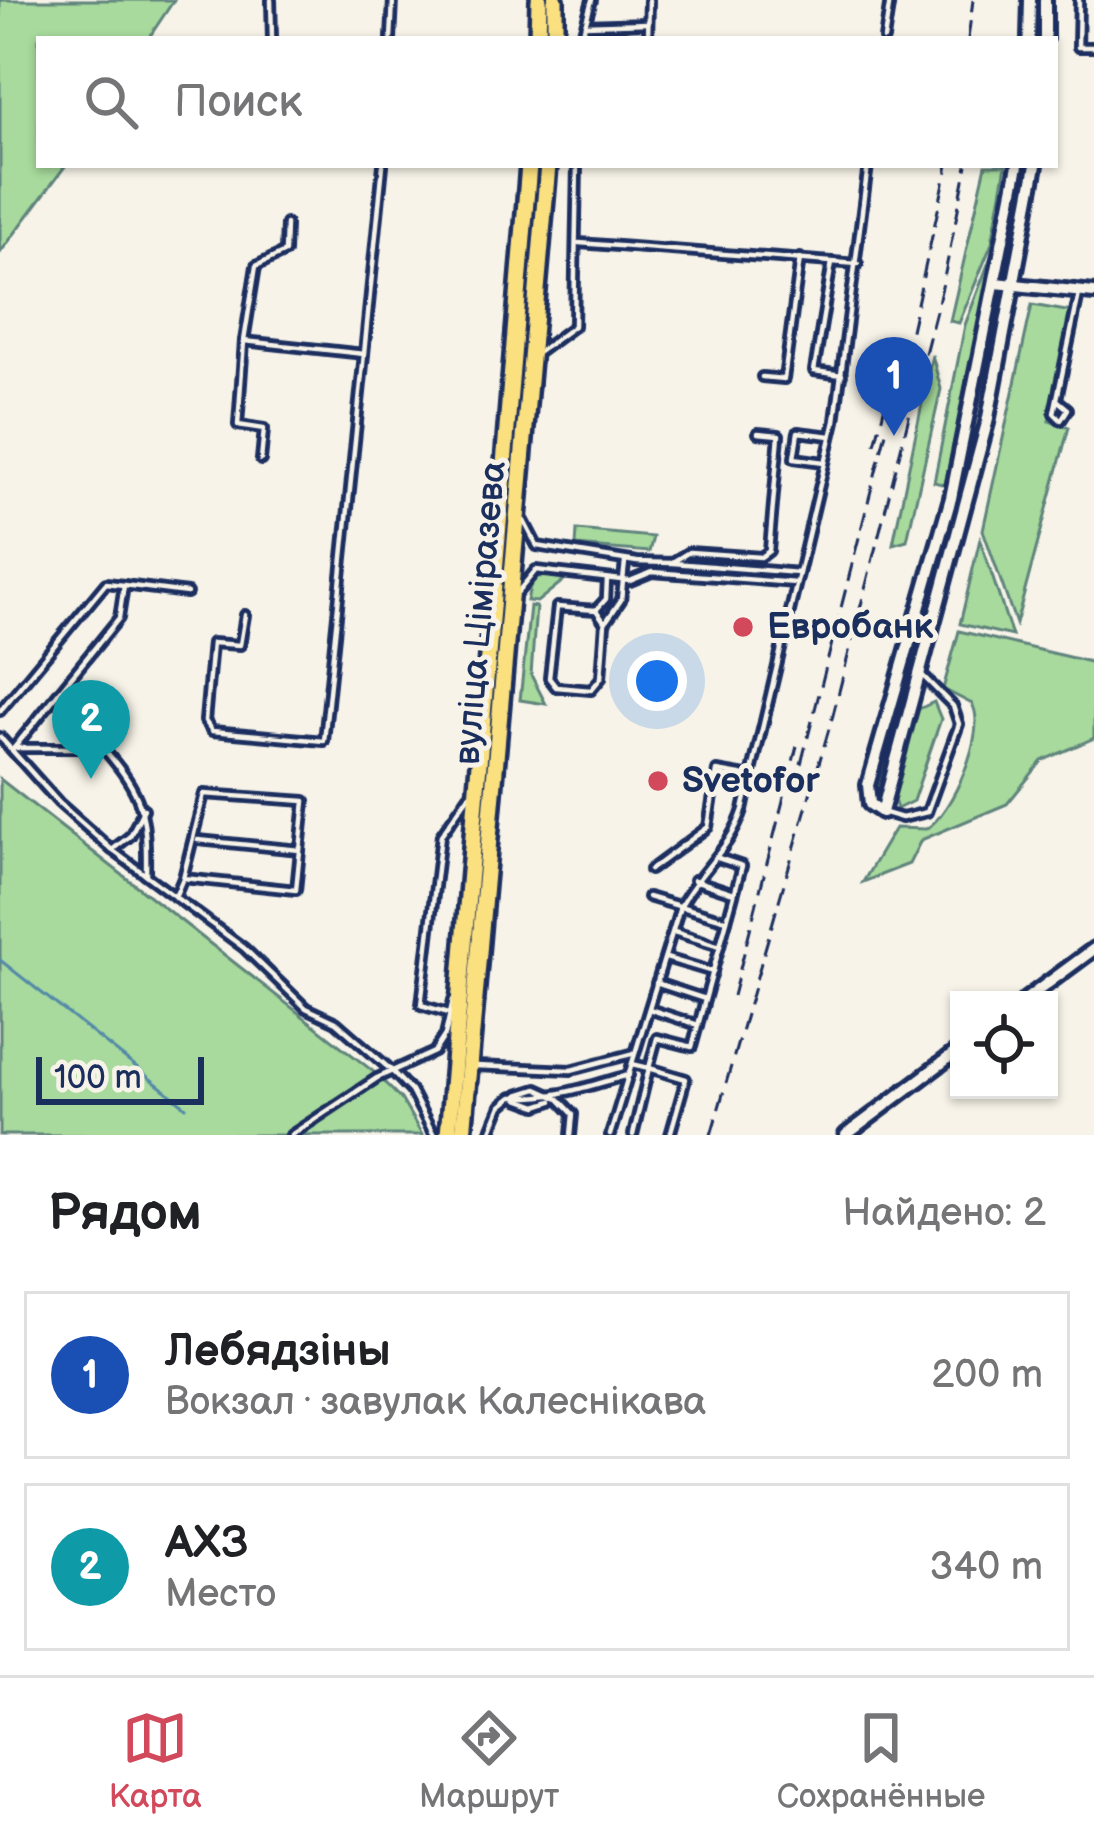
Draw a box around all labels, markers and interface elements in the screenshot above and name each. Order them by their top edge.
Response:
search box [36,36,1058,168]
icon: search [78,69,144,135]
text: Поиск [174,75,302,130]
pin: 1 [855,337,933,436]
street label: вуліца Ціміразева [446,459,516,767]
place label: Евробанк [767,606,934,649]
marker: Евробанк [730,614,756,640]
your location [627,651,687,711]
pin: 2 [52,680,130,779]
place label: Svetofor [682,760,820,803]
marker: Svetofor [645,768,671,794]
map controls [950,991,1058,1099]
button: locate [950,991,1058,1099]
scale bar [36,1051,204,1104]
text: 100 m [54,1058,142,1098]
text: Рядом [48,1183,202,1244]
text: Найдено: 2 [842,1190,1046,1237]
text: Лебядзіны [165,1324,391,1379]
text: 1 [82,1352,98,1399]
text: 200 m [931,1352,1043,1399]
text: Вокзал · завулак Калеснікава [165,1379,706,1426]
text: АХЗ [165,1516,248,1571]
text: 2 [78,1544,102,1591]
text: 340 m [930,1544,1043,1591]
text: Место [165,1571,276,1618]
tab: Карта [109,1705,202,1817]
tab: Маршрут [419,1705,559,1817]
tab: Сохранённые [777,1705,985,1817]

